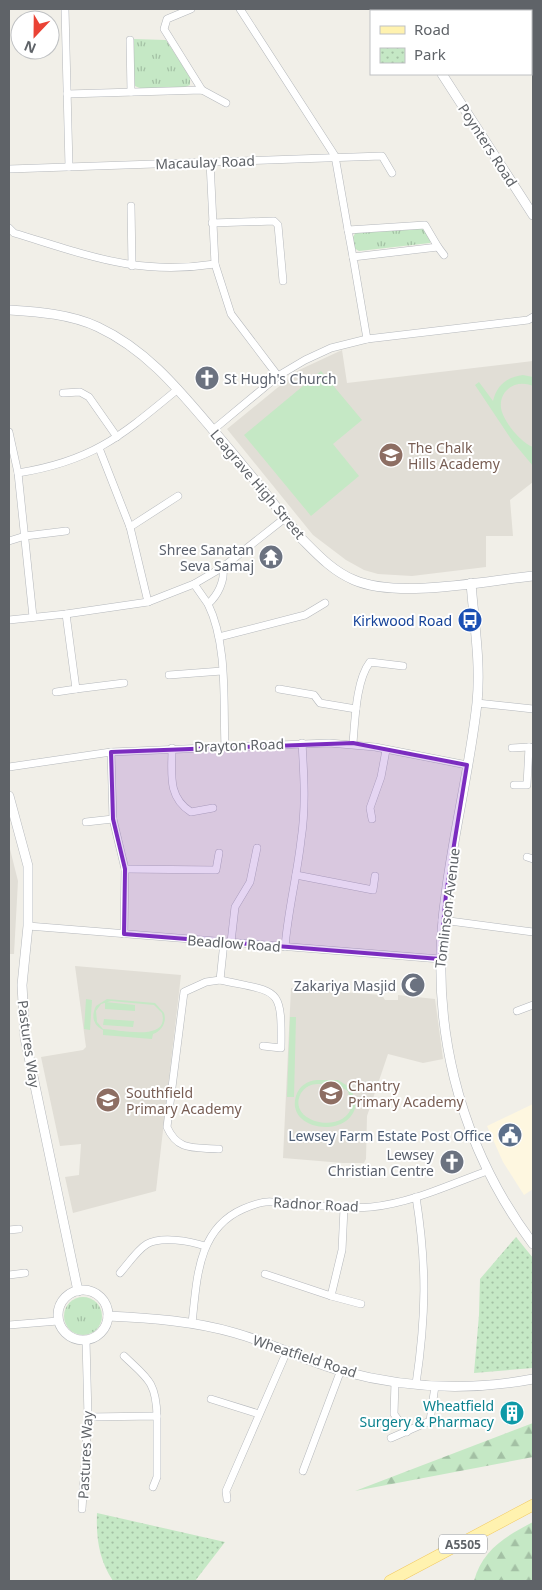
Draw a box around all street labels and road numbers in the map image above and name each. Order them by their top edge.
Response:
street label: Poynters Road [454,100,522,190]
street label: Macaulay Road [155,151,255,173]
street label: Leagrave High Street [206,425,310,543]
street label: Drayton Road [194,734,284,756]
street label: Tomlinson Avenue [430,847,464,969]
street label: Beadlow Road [187,930,281,956]
street label: Pastures Way [13,999,45,1090]
street label: Radnor Road [273,1192,359,1216]
street label: Wheatfield Road [251,1330,359,1382]
street label: Pastures Way [73,1410,97,1500]
road number: A5505 [439,1535,487,1554]

